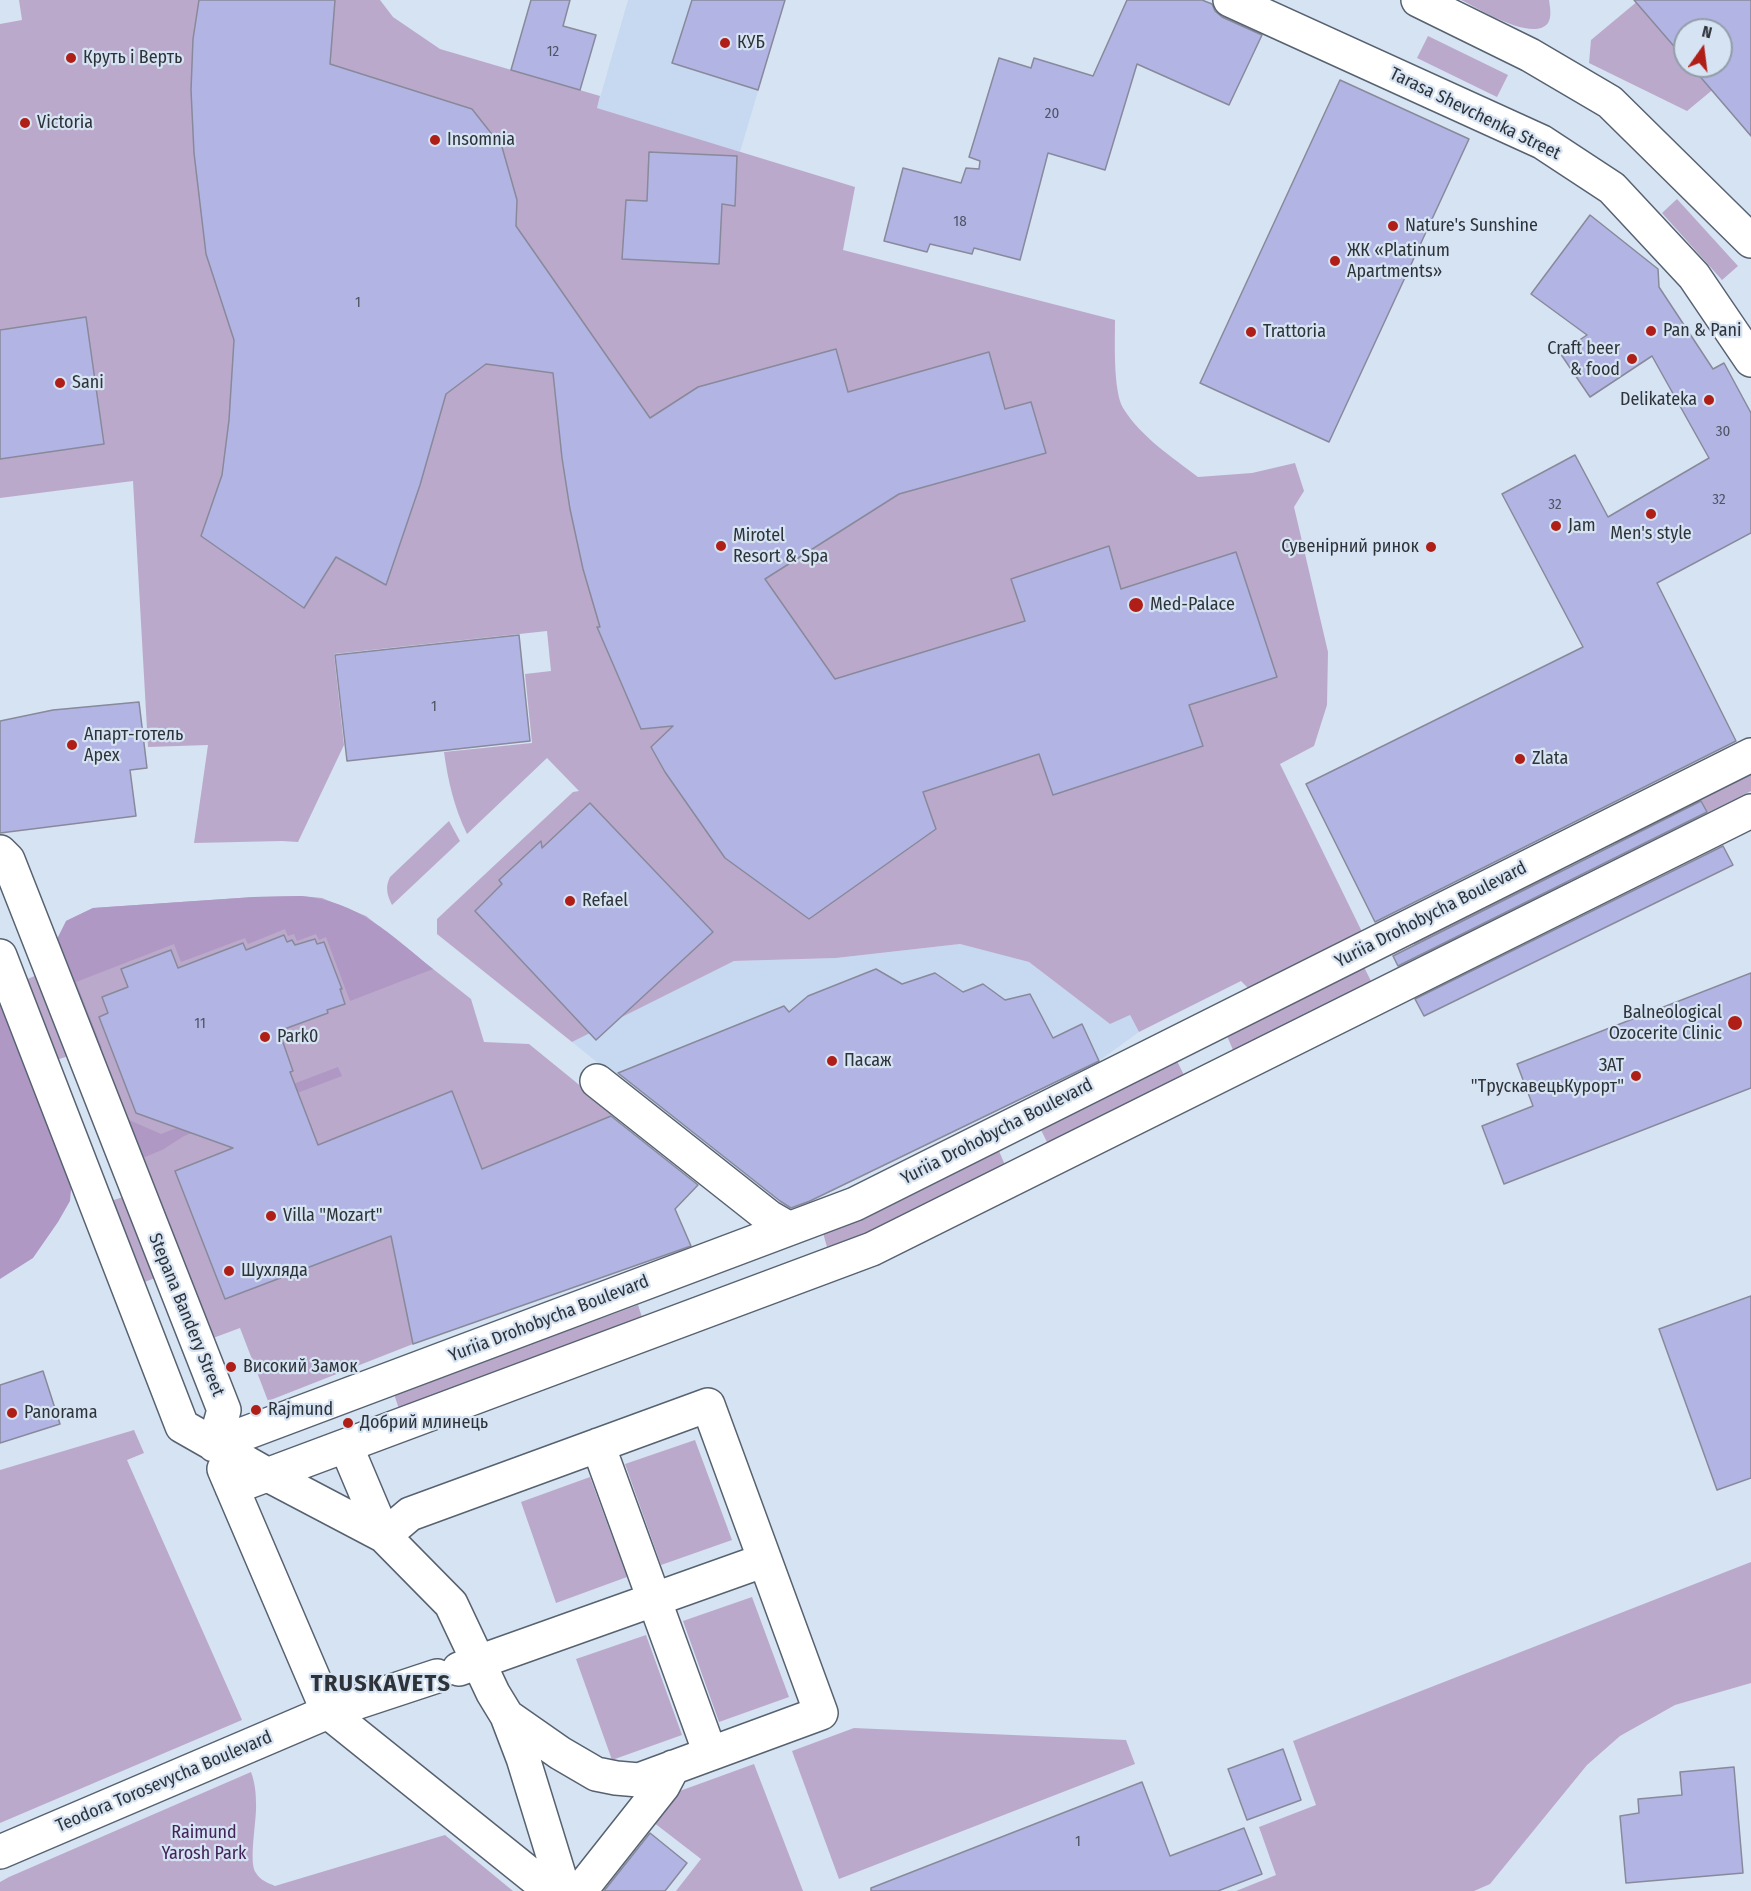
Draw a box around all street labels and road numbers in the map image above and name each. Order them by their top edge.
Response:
street label: Tarasa Shevchenka Street [1386,63,1564,165]
street label: Yuriia Drohobycha Boulevard [1331,857,1531,973]
street label: Yuriia Drohobycha Boulevard [897,1074,1097,1190]
street label: Stepana Bandery Street [143,1230,229,1400]
street label: Yuriia Drohobycha Boulevard [446,1271,652,1367]
street label: Teodora Torosevycha Boulevard [53,1727,275,1837]

